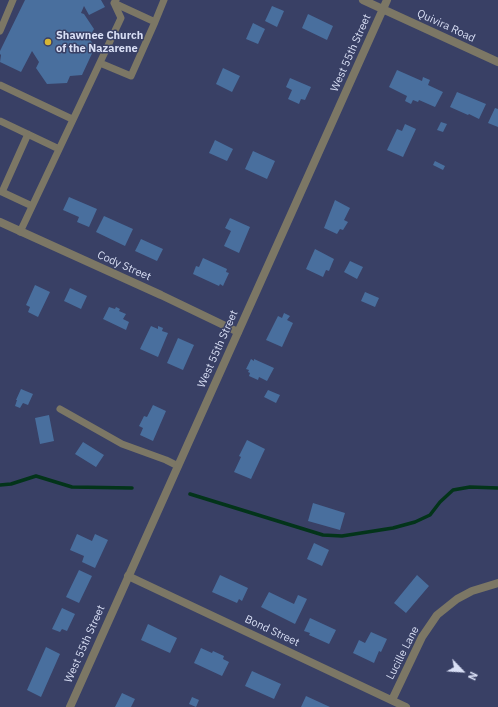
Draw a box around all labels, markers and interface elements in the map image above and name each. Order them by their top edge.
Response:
street label: Quivira Road [415,7,477,45]
street label: West 55th Street [328,12,374,94]
place label: Shawnee Church of the Nazarene [56,29,143,55]
marker: Shawnee Church of the Nazarene [43,37,53,47]
street label: Cody Street [95,248,153,284]
street label: West 55th Street [195,308,241,390]
street label: West 55th Street [62,603,108,685]
street label: Bond Street [243,613,301,649]
street label: Lucille Lane [384,624,422,682]
north arrow [442,651,482,691]
text: N [465,670,481,683]

